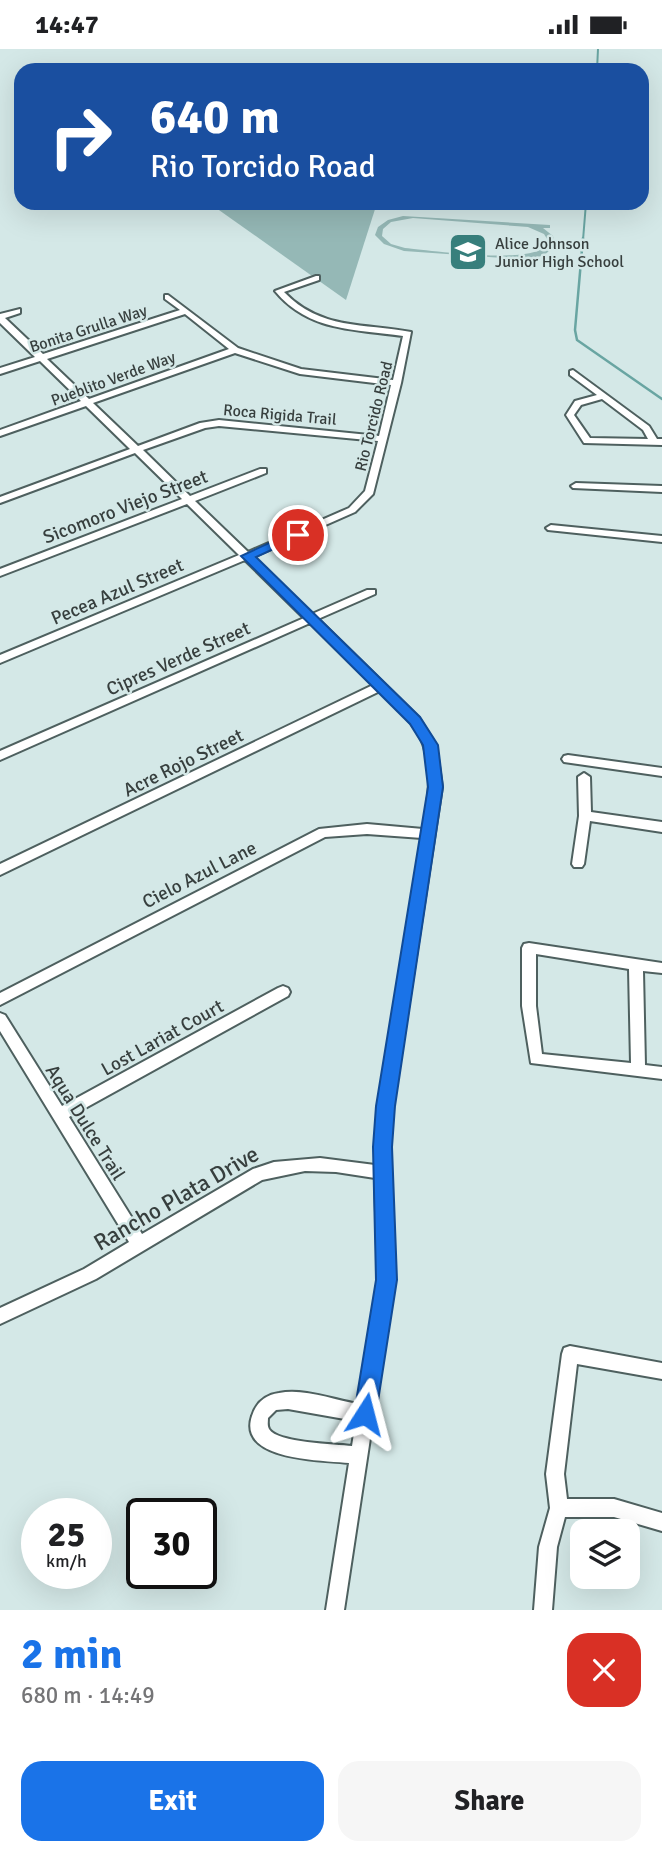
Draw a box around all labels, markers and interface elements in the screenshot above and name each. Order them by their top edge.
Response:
text: 14:47 [35,9,99,41]
text: 640 m [150,87,280,147]
icon: right [35,91,126,182]
text: Rio Torcido Road [150,147,376,186]
school or university icon: Alice Johnson Junior High School [447,231,489,273]
place label: Alice Johnson Junior High School [495,234,624,272]
street label: Bonita Grulla Way [27,300,150,357]
street label: Pueblito Verde Way [48,347,179,411]
street label: Rio Torcido Road [351,359,397,473]
street label: Roca Rigida Trail [222,400,338,430]
street label: Sicomoro Viejo Street [40,464,211,549]
pin [268,505,328,565]
icon: arrive [279,516,317,554]
street label: Pecea Azul Street [47,553,188,631]
street label: Cipres Verde Street [103,616,254,701]
street label: Acre Rojo Street [119,723,248,802]
street label: Cielo Azul Lane [138,836,261,914]
street label: Lost Lariat Court [97,994,228,1081]
street label: Aqua Dulce Trail [40,1060,130,1185]
street label: Rancho Plata Drive [89,1139,264,1257]
position arrow [328,1377,402,1451]
speed limit sign: 30 [126,1498,217,1589]
text: 25 [48,1513,85,1556]
map controls [570,1519,640,1589]
button: layers [570,1519,640,1589]
text: km/h [46,1550,87,1572]
text: 2 min [21,1629,122,1680]
button: close [567,1633,641,1707]
text: 680 m · 14:49 [21,1681,155,1710]
button: Exit [21,1761,324,1841]
button: Share [338,1761,641,1841]

